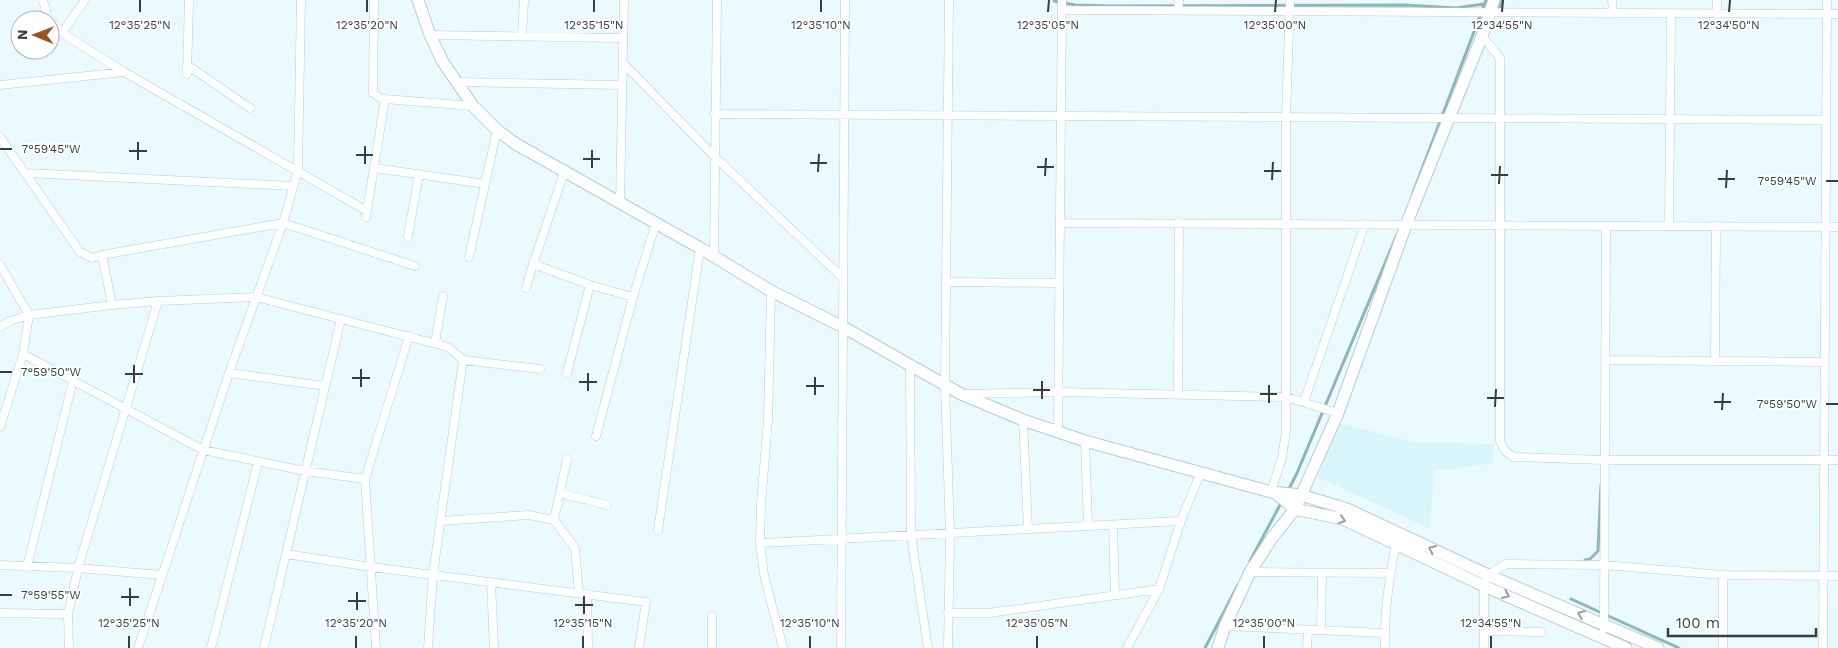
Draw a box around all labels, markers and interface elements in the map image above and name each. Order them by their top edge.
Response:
north arrow [10,10,60,60]
text: 12°35'25"N [109,18,171,32]
text: 12°35'20"N [336,18,398,32]
text: 12°35'15"N [564,18,624,32]
text: 12°35'10"N [791,18,851,32]
text: 12°35'05"N [1017,18,1079,32]
text: 12°35'00"N [1244,18,1306,32]
text: 12°34'55"N [1471,18,1533,32]
text: 12°34'50"N [1698,18,1760,32]
text: N [14,29,30,40]
text: 7°59'45"W [21,142,81,156]
text: 7°59'45"W [1757,174,1817,188]
text: 7°59'50"W [21,365,82,379]
text: 7°59'50"W [1757,397,1818,411]
one-way arrow [1338,514,1346,524]
one-way arrow [1428,545,1437,556]
text: 7°59'55"W [21,588,81,602]
one-way arrow [1501,589,1510,600]
scale bar [1668,606,1816,638]
one-way arrow [1577,610,1586,621]
text: 100 m [1676,614,1720,632]
text: 12°35'25"N [98,616,160,630]
text: 12°35'20"N [325,616,387,630]
text: 12°35'15"N [553,616,613,630]
text: 12°35'10"N [780,616,840,630]
text: 12°35'05"N [1006,616,1068,630]
text: 12°35'00"N [1233,616,1295,630]
text: 12°34'55"N [1460,616,1522,630]

